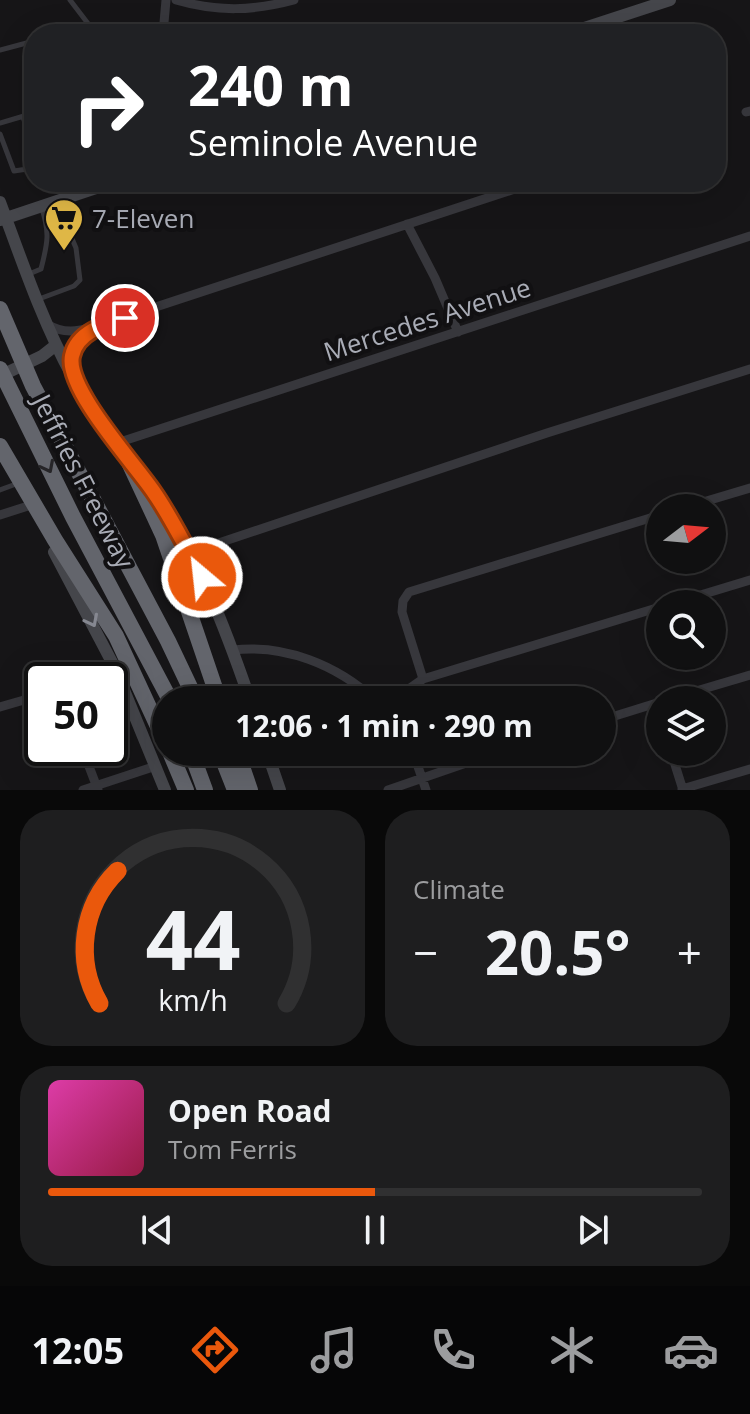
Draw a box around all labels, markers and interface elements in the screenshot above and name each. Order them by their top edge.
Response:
text: 240 m [188,46,354,122]
icon: right [56,56,160,160]
text: Seminole Avenue [188,118,478,167]
supermarket icon: 7-Eleven [43,197,85,252]
place label: 7-Eleven [92,200,194,236]
street label: Mercedes Avenue [319,269,535,369]
pin [91,284,159,352]
icon: arrive [103,296,147,340]
street label: Jeffries Freeway [23,385,144,575]
one-way arrow [39,458,54,473]
north arrow [646,494,726,574]
map controls [646,494,726,766]
position arrow [160,535,244,619]
button: search [646,590,726,670]
one-way arrow [82,613,97,628]
speed limit sign: 50 [24,662,128,766]
button: layers [646,686,726,766]
text: 12:06 · 1 min · 290 m [235,705,533,746]
text: Climate [413,871,505,907]
text: 44 [145,881,240,994]
text: 20.5° [485,911,630,993]
text: − [413,922,438,982]
text: + [677,922,702,982]
text: km/h [158,980,227,1019]
text: Open Road [168,1090,332,1131]
text: Tom Ferris [168,1131,297,1167]
icon: previous [135,1208,179,1252]
icon: pause [353,1208,397,1252]
icon: next [571,1208,615,1252]
icon: directions [187,1322,243,1378]
icon: music [306,1322,362,1378]
icon: phone [425,1322,481,1378]
icon: climate [544,1322,600,1378]
icon: car [663,1322,719,1378]
text: 12:05 [31,1326,124,1375]

